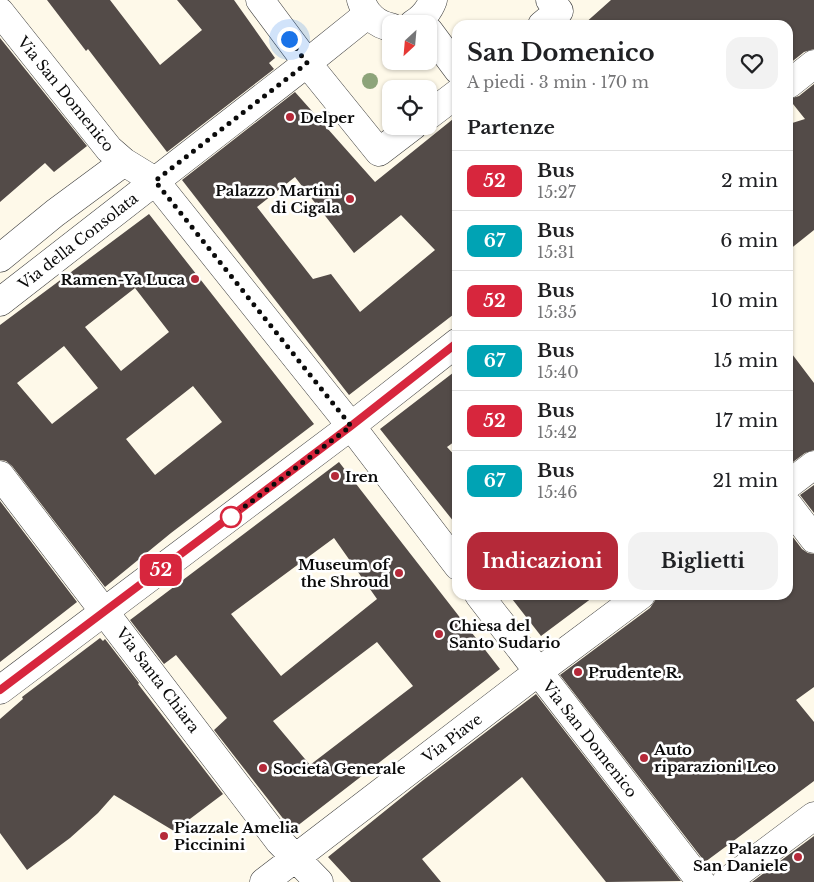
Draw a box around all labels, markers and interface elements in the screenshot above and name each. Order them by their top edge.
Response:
north arrow [382,15,438,70]
map controls [382,15,437,135]
your location [277,27,302,52]
street label: Via San Domenico [13,32,118,156]
button: heart [726,37,778,89]
text: San Domenico [467,38,655,67]
text: A piedi · 3 min · 170 m [467,72,649,92]
button: locate [382,80,437,135]
place label: Delper [300,108,355,127]
marker: Delper [284,111,296,123]
text: Partenze [467,116,555,139]
text: Bus [537,159,574,182]
text: 2 min [721,169,778,192]
text: 52 [483,170,506,192]
place label: Palazzo Martini di Cigala [215,181,341,217]
text: 15:27 [537,182,576,202]
street label: Via della Consolata [14,188,142,294]
marker: Palazzo Martini di Cigala [344,193,356,205]
text: Bus [537,219,574,242]
text: 6 min [720,229,778,252]
text: 67 [484,230,505,252]
text: 15:31 [537,242,575,262]
place label: Ramen-Ya Luca [60,270,185,289]
marker: Ramen-Ya Luca [189,273,201,285]
text: Bus [537,279,574,302]
text: 10 min [711,289,778,312]
text: 52 [483,290,506,312]
text: 15:35 [537,302,577,322]
text: Bus [537,339,574,362]
text: 15 min [713,349,778,372]
text: 67 [484,350,505,372]
text: 15:40 [537,362,579,382]
text: Bus [537,399,574,422]
text: 17 min [715,409,778,432]
text: 52 [483,410,506,432]
text: 15:42 [537,422,577,442]
text: Bus [537,459,574,482]
place label: Iren [345,467,379,486]
text: 21 min [712,469,778,492]
marker: Iren [329,470,341,482]
text: 67 [484,470,505,492]
text: 15:46 [537,482,577,502]
unlabelled marker [220,506,242,528]
button: Indicazioni [467,532,618,590]
button: Biglietti [628,532,778,590]
line badge: 52 [138,554,184,586]
place label: Museum of the Shroud [298,555,391,591]
text: 52 [150,559,172,581]
marker: Museum of the Shroud [393,567,405,579]
place label: Chiesa del Santo Sudario [449,616,560,652]
street label: Via Santa Chiara [112,623,204,737]
marker: Chiesa del Santo Sudario [433,628,445,640]
place label: Prudente R. [588,663,682,682]
marker: Prudente R. [572,666,584,678]
street label: Via San Domenico [538,676,642,801]
street label: Via Piave [418,709,486,767]
place label: Auto riparazioni Leo [653,740,776,776]
marker: Auto riparazioni Leo [638,752,650,764]
place label: Società Generale [273,759,406,778]
marker: Società Generale [257,762,269,774]
place label: Piazzale Amelia Piccinini [174,818,299,854]
marker: Piazzale Amelia Piccinini [158,830,170,842]
place label: Palazzo San Daniele [693,839,788,875]
marker: Palazzo San Daniele [792,851,804,863]

